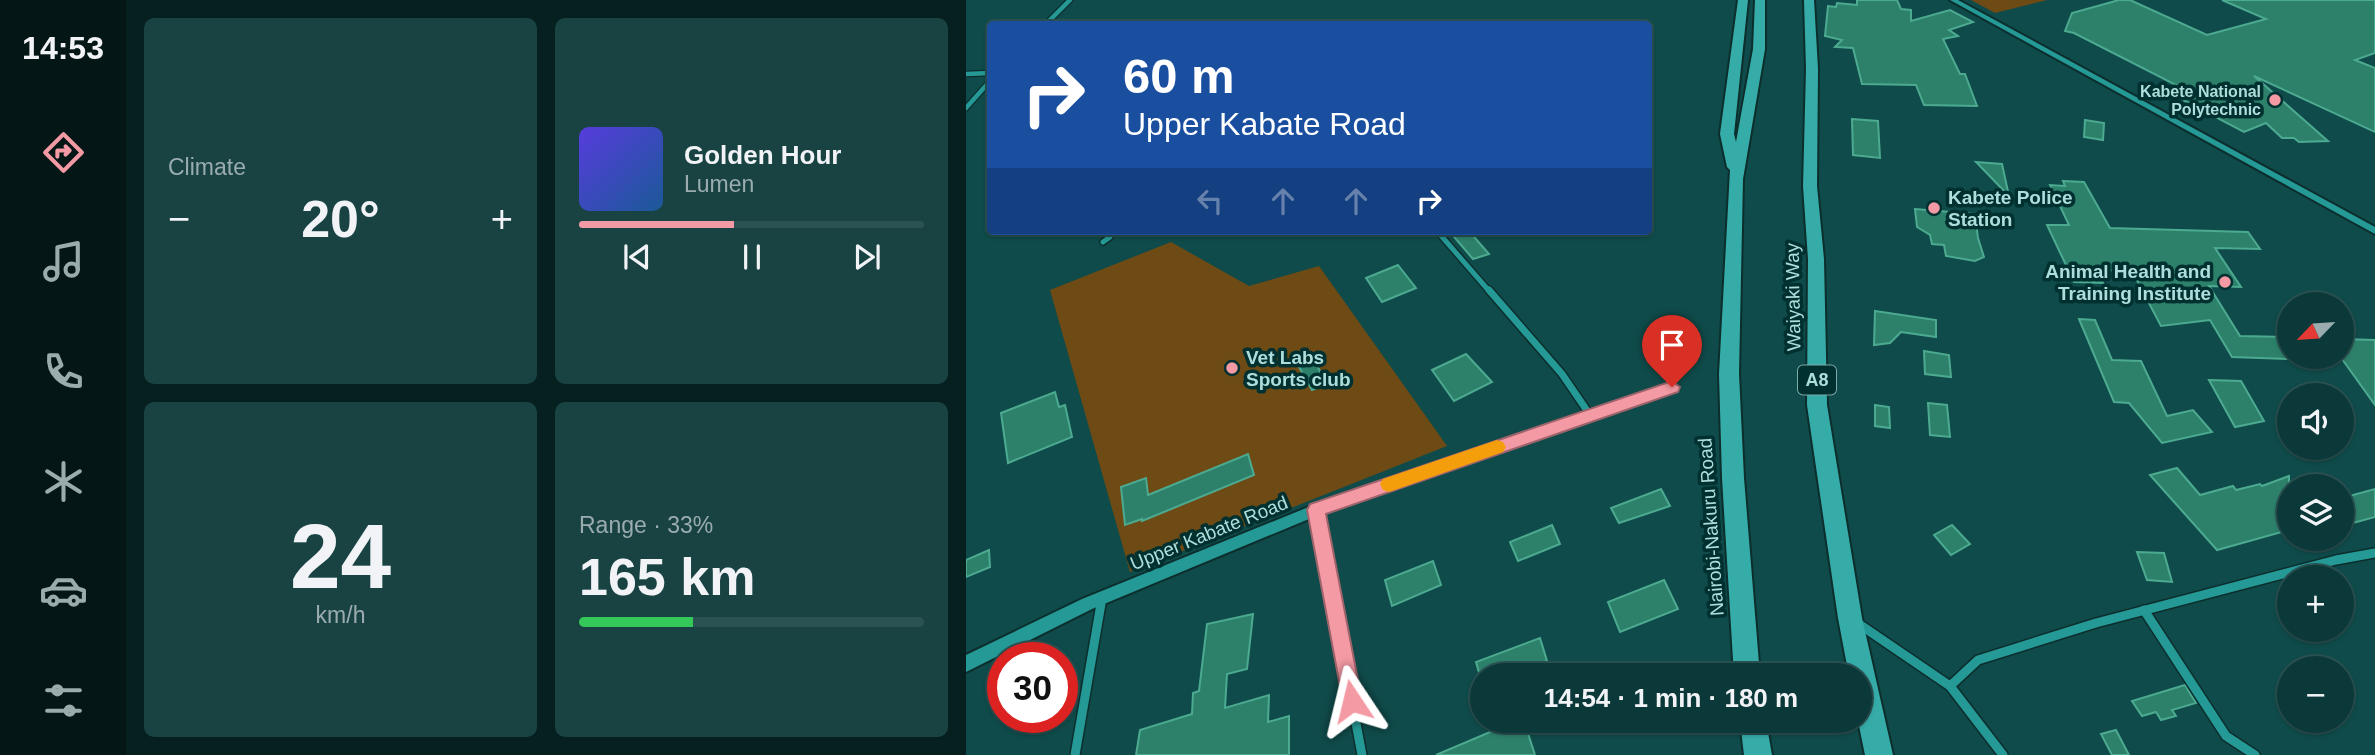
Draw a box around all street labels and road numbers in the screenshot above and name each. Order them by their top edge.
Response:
street label: Waiyaki Way [1782,242,1804,351]
road number: A8 [1798,366,1836,394]
street label: Nairobi-Nakuru Road [1694,437,1728,617]
street label: Upper Kabate Road [1127,492,1291,574]

